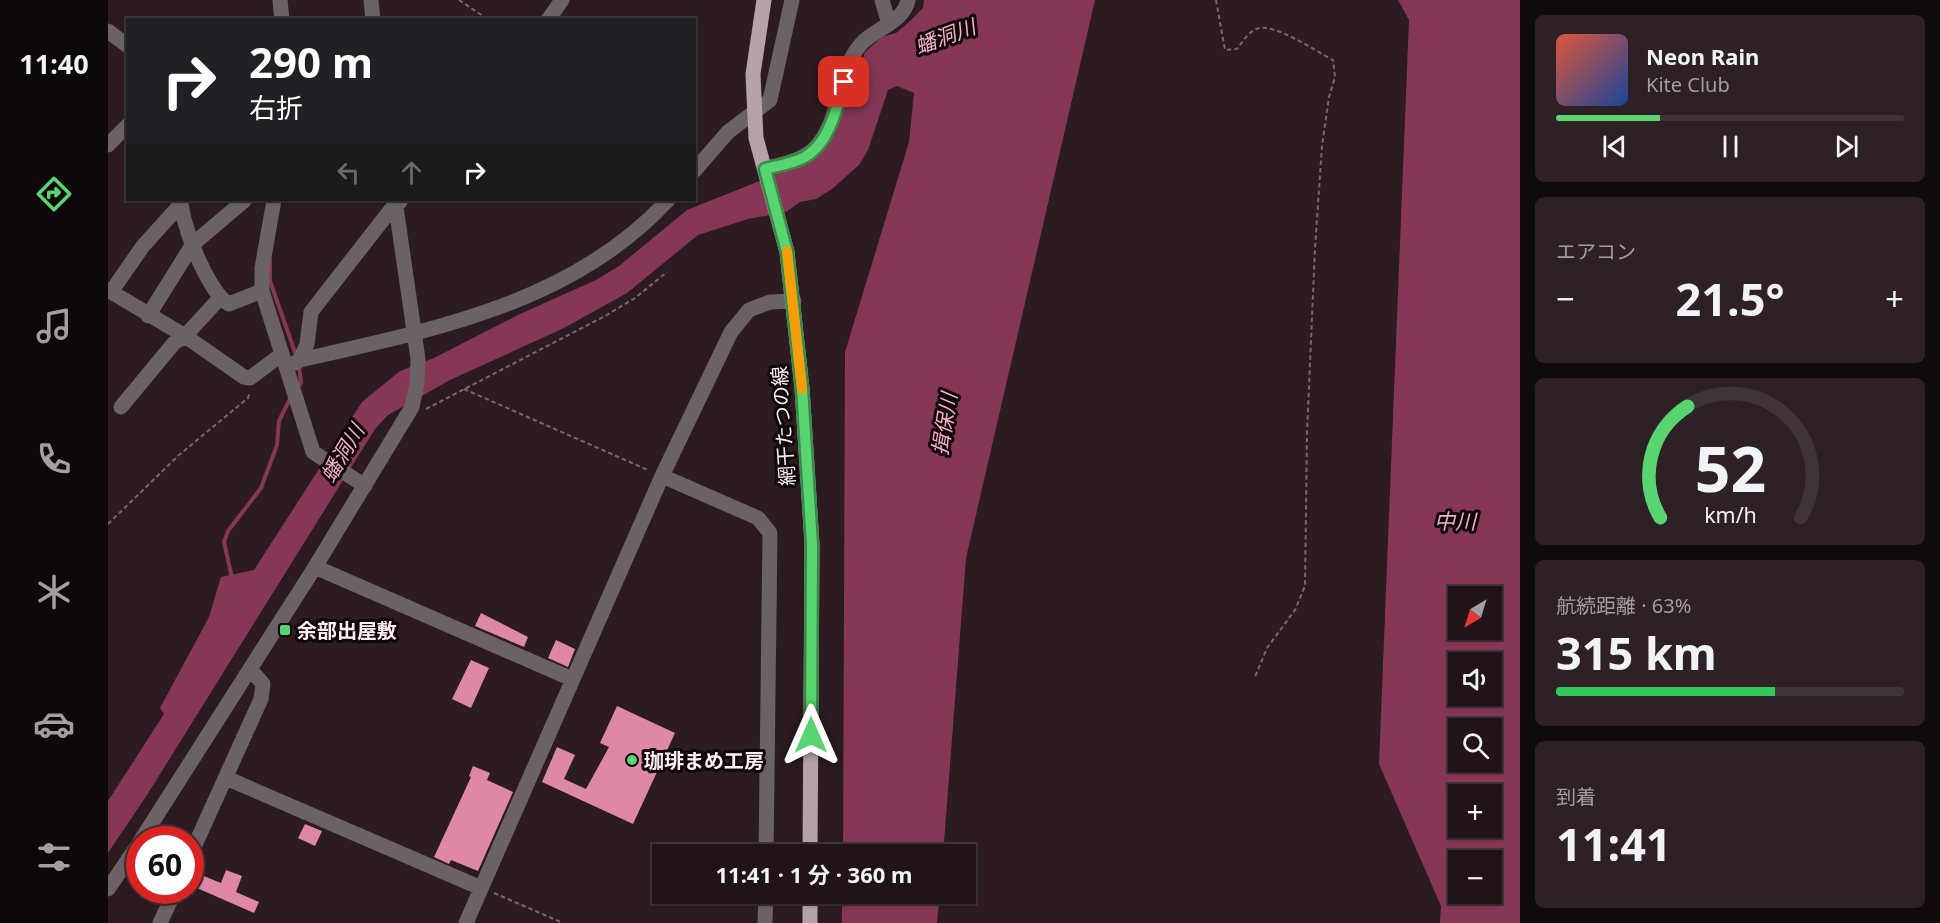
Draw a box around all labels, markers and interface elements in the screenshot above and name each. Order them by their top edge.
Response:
water label: 蟠洞川 [911,11,981,60]
text: 290 m [249,33,373,90]
text: Neon Rain [1646,41,1759,71]
icon: right [150,42,228,120]
text: 11:40 [19,45,89,82]
pin [818,56,869,107]
icon: arrive [827,65,860,98]
text: Kite Club [1646,71,1730,98]
text: 右折 [249,89,303,126]
icon: previous [1598,130,1631,163]
icon: pause [1714,130,1747,163]
icon: next [1830,130,1863,163]
icon: left [332,156,365,189]
icon: ahead [395,156,428,189]
icon: right [458,156,491,189]
icon: directions [33,173,75,215]
text: エアコン [1556,238,1636,265]
text: 21.5° [1676,268,1784,329]
text: − [1556,276,1575,321]
text: + [1885,276,1904,321]
icon: music [33,305,75,347]
street label: 網干たつの線 [765,365,801,487]
water label: 揖保川 [925,389,963,457]
water label: 蟠洞川 [314,417,371,487]
text: 52 [1694,426,1766,511]
icon: phone [33,438,75,480]
text: km/h [1704,501,1756,530]
water label: 中川 [1434,507,1478,535]
icon: climate [33,571,75,613]
north arrow [1448,586,1502,640]
map controls [1448,586,1502,904]
text: 航続距離 · 63% [1556,592,1691,619]
place label: 余部出屋敷 [297,617,397,644]
text: 315 km [1556,622,1717,683]
marker: 余部出屋敷 [278,623,292,637]
button: sound [1448,652,1502,706]
icon: car [33,703,75,745]
position arrow [779,703,843,767]
button: search [1448,718,1502,772]
place label: 珈琲まめ工房 [644,747,764,774]
marker: 珈琲まめ工房 [625,753,639,767]
text: 到着 [1556,783,1596,810]
button: + [1448,784,1502,838]
text: 11:41 [1556,813,1672,874]
speed limit sign: 60 [126,826,204,904]
icon: filters [33,836,75,878]
button: − [1448,850,1502,904]
text: 11:41 · 1 分 · 360 m [716,859,913,889]

